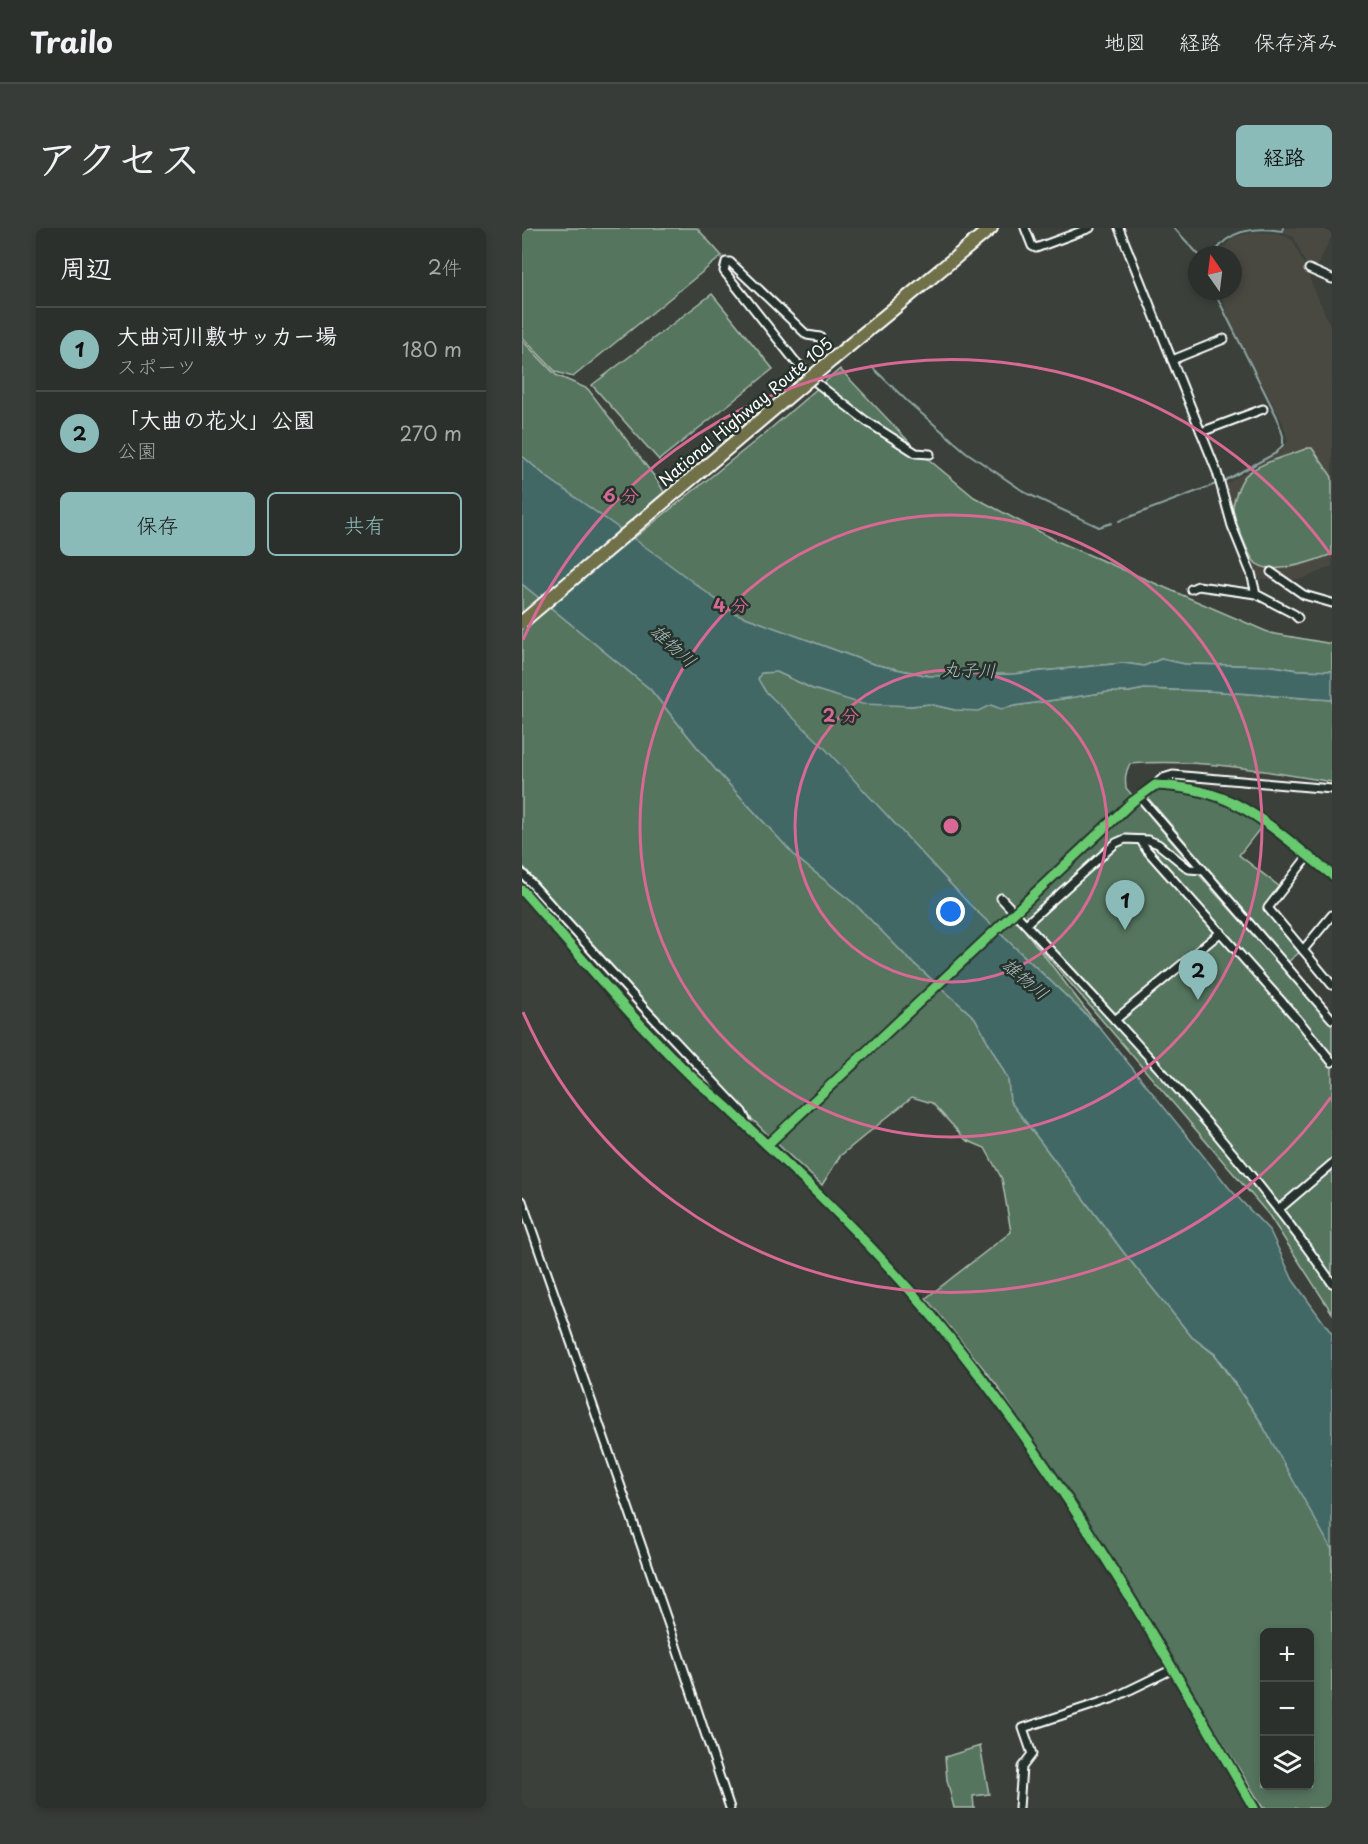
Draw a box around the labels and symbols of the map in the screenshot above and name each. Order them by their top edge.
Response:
north arrow [1188,246,1242,300]
street label: National Highway Route 105 [653,331,837,491]
text: 6 分 [603,481,639,508]
text: 4 分 [713,591,749,618]
water label: 雄物川 [645,617,703,673]
water label: 丸子川 [942,655,996,683]
text: 2 分 [823,701,859,728]
centre of rings [941,816,961,836]
pin: 1 [1106,880,1144,930]
your location [936,897,965,926]
water label: 雄物川 [997,950,1055,1006]
pin: 2 [1178,950,1218,1000]

